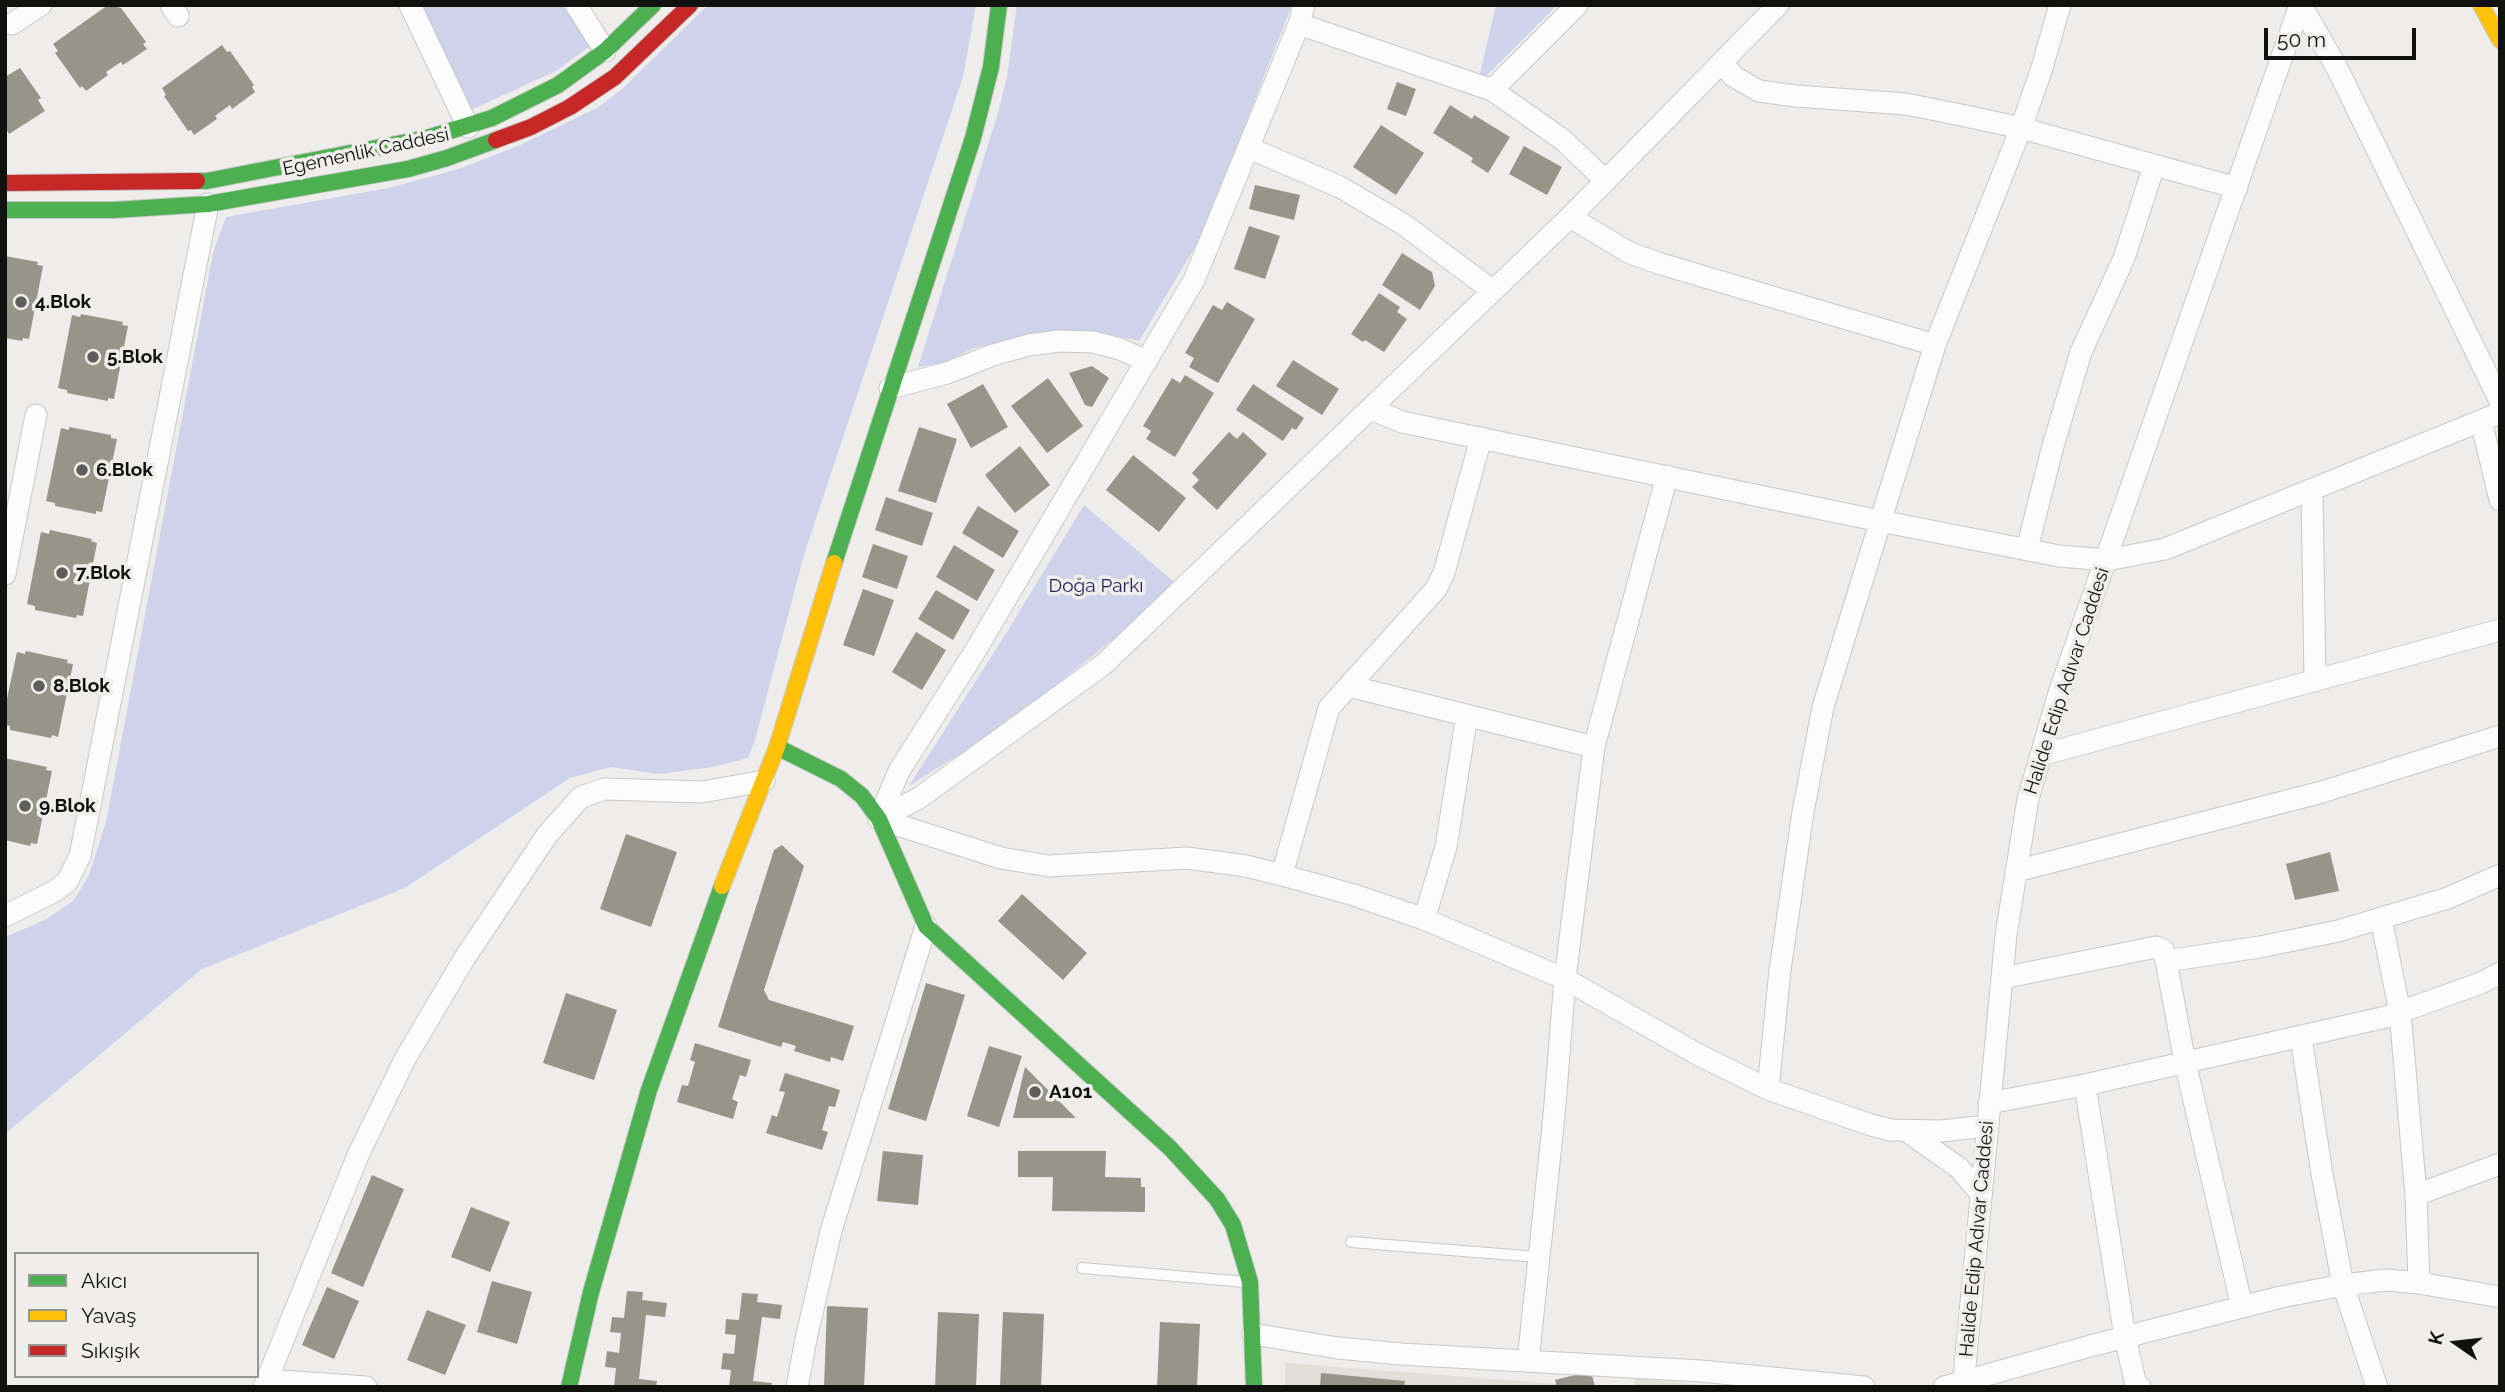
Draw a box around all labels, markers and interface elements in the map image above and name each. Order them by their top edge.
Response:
scale bar [2267,14,2419,58]
text: 50 m [2277,27,2326,52]
street label: Egemenlik Caddesi [281,123,451,181]
place label: 4.Blok [35,291,91,313]
marker: 4.Blok [13,294,29,310]
place label: 5.Blok [107,346,163,368]
marker: 5.Blok [85,349,101,365]
place label: 6.Blok [96,459,153,481]
marker: 6.Blok [74,462,90,478]
place label: 7.Blok [76,562,131,584]
marker: 7.Blok [54,565,70,581]
street label: Halide Edip Adıvar Caddesi [2020,565,2114,797]
park label: Doğa Parkı [1049,575,1143,597]
place label: 8.Blok [53,675,110,697]
marker: 8.Blok [31,678,47,694]
place label: 9.Blok [39,795,96,817]
marker: 9.Blok [17,798,33,814]
place label: A101 [1049,1081,1092,1103]
marker: A101 [1027,1084,1043,1100]
street label: Halide Edip Adıvar Caddesi [1955,1120,1999,1358]
legend [14,1252,259,1378]
text: Akıcı [81,1268,127,1293]
text: Yavaş [81,1303,136,1328]
north arrow [2421,1308,2491,1378]
text: K [2423,1329,2448,1347]
text: Sıkışık [81,1338,140,1363]

